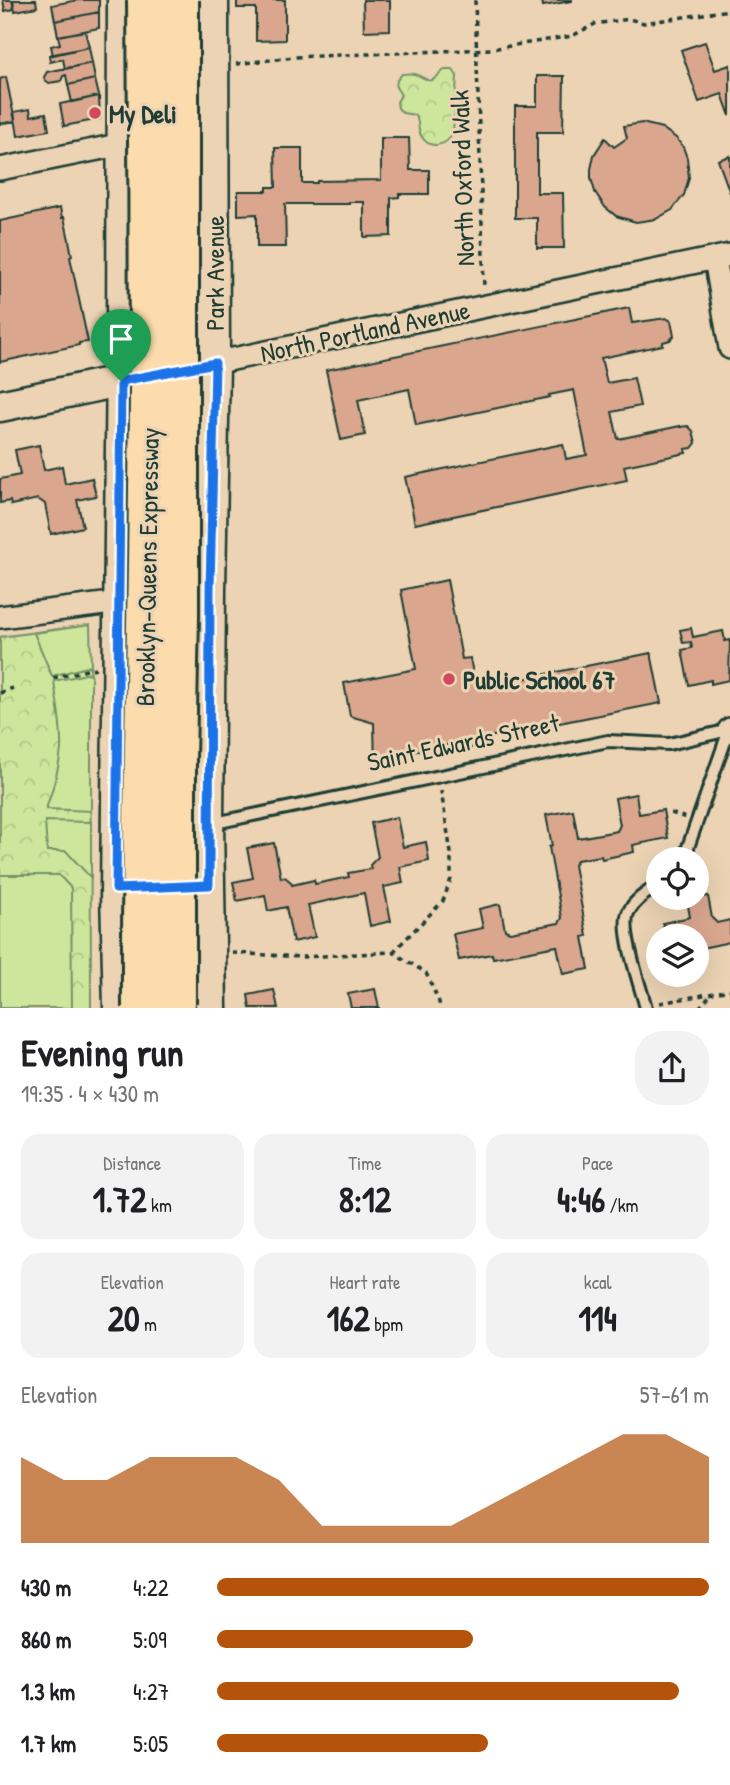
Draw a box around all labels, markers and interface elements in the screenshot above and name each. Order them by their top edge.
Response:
street label: North Oxford Walk [441,89,483,267]
place label: My Deli [109,96,177,132]
marker: My Deli [87,105,103,121]
street label: Park Avenue [197,215,232,331]
street label: North Portland Avenue [257,292,473,370]
pin [91,309,151,381]
icon: arrive [102,320,140,358]
street label: Brooklyn-Queens Expressway [127,427,167,707]
place label: Public School 67 [463,662,616,697]
marker: Public School 67 [441,671,457,687]
street label: Saint Edwards Street [364,704,563,779]
map controls [646,847,709,987]
button: locate [646,847,709,910]
button: layers [646,924,709,987]
text: Evening run [21,1026,184,1078]
button: share [635,1031,709,1105]
text: 19:35 · 4 × 430 m [21,1078,159,1109]
text: Distance [103,1150,161,1176]
text: Time [348,1150,382,1176]
text: Pace [582,1150,613,1176]
text: 1.72 [93,1176,147,1223]
text: 8:12 [339,1176,391,1223]
text: 4:46 [557,1176,605,1223]
text: km [147,1192,172,1218]
text: /km [605,1192,638,1218]
text: Elevation [101,1269,164,1295]
text: Heart rate [330,1269,400,1295]
text: kcal [584,1269,612,1295]
text: 20 [108,1295,140,1342]
text: 162 [327,1295,370,1342]
text: 114 [578,1295,617,1342]
text: m [140,1311,157,1337]
text: bpm [370,1311,403,1337]
text: Elevation [21,1379,97,1410]
text: 57–61 m [640,1379,709,1410]
text: 430 m [21,1572,71,1603]
text: 4:22 [133,1572,169,1603]
text: 860 m [21,1624,71,1655]
text: 5:09 [133,1624,167,1655]
text: 1.3 km [21,1676,75,1707]
text: 4:27 [133,1676,169,1707]
text: 1.7 km [21,1728,76,1759]
text: 5:05 [133,1728,168,1759]

